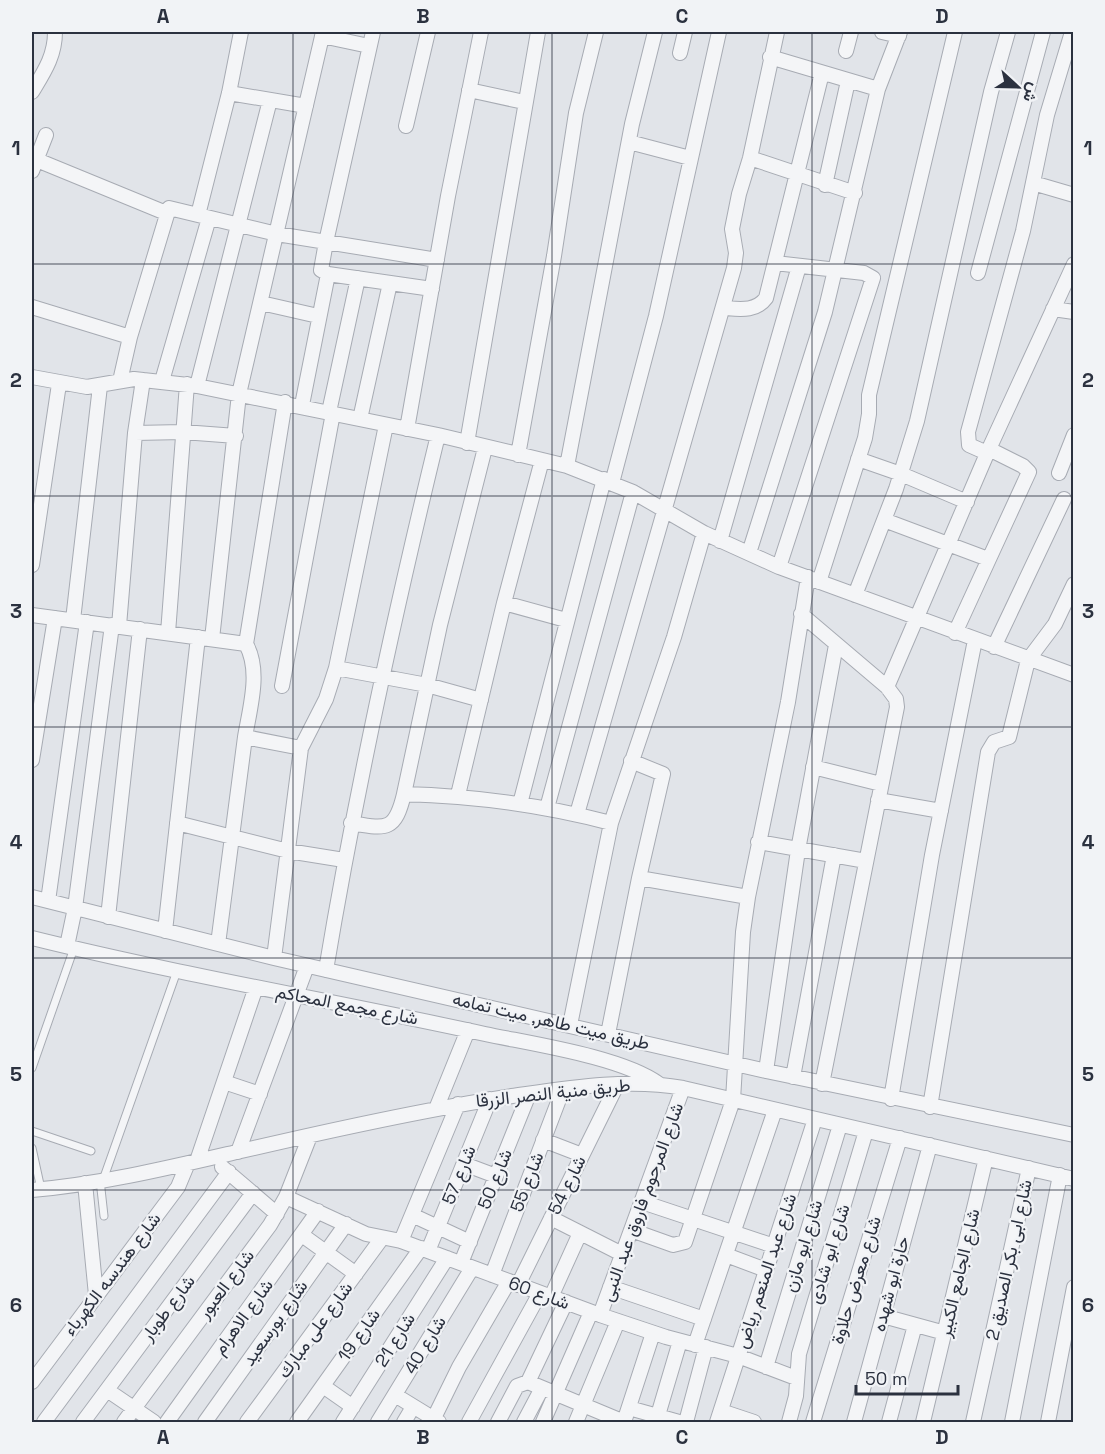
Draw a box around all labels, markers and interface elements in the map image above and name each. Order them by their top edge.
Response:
text: A [157,3,170,29]
text: B [416,3,430,29]
text: C [676,3,689,29]
text: D [935,3,949,29]
north arrow [988,57,1048,117]
text: ش [1018,80,1045,105]
text: 1 [11,135,21,161]
text: 1 [1083,135,1093,161]
text: 2 [10,367,22,393]
text: 2 [1082,367,1094,393]
text: 3 [10,598,22,624]
text: 3 [1082,598,1094,624]
text: 4 [10,829,23,855]
text: 4 [1082,829,1095,855]
street label: شارع مجمع المحاكم [274,979,420,1031]
street label: طريق ميت طاهر, ميت تمامه [450,987,652,1054]
text: 5 [10,1061,22,1087]
text: 5 [1082,1061,1094,1087]
street label: طريق منية النصر الزرقا [474,1073,631,1112]
street label: شارع المرحوم فاروق عبد النبى [595,1099,689,1305]
street label: شارع 57 [436,1142,482,1208]
street label: شارع 50 [472,1145,518,1213]
street label: شارع 55 [505,1149,549,1215]
street label: شارع 54 [542,1151,592,1219]
street label: شارع ابى بكر الصديق 2 [980,1177,1038,1343]
street label: شارع عبد المنعم رياض [730,1190,802,1352]
street label: شارع ابو مازن [778,1197,828,1295]
street label: شارع ابو شادى [802,1201,856,1307]
street label: شارع الجامع الكبير [932,1206,985,1341]
street label: شارع هندسه الكهرباء [58,1207,166,1341]
street label: شارع معرض حلاوة [825,1213,887,1347]
street label: حارة ابو شهده [867,1234,914,1334]
street label: شارع العبور [191,1244,260,1324]
street label: شارع طوبار [135,1270,201,1347]
street label: شارع 60 [505,1271,573,1315]
street label: شارع الاهرام [207,1274,279,1360]
street label: شارع بورسعيد [237,1275,313,1371]
street label: شارع على مبارك [272,1277,358,1383]
text: 6 [10,1292,22,1318]
text: 6 [1082,1292,1094,1318]
street label: شارع 19 [332,1304,386,1366]
street label: شارع 21 [369,1309,421,1371]
street label: شارع 40 [398,1312,452,1378]
scale bar [856,1358,958,1396]
text: 50 m [865,1367,907,1390]
text: A [157,1424,170,1450]
text: B [416,1424,430,1450]
text: C [676,1424,689,1450]
text: D [935,1424,949,1450]

